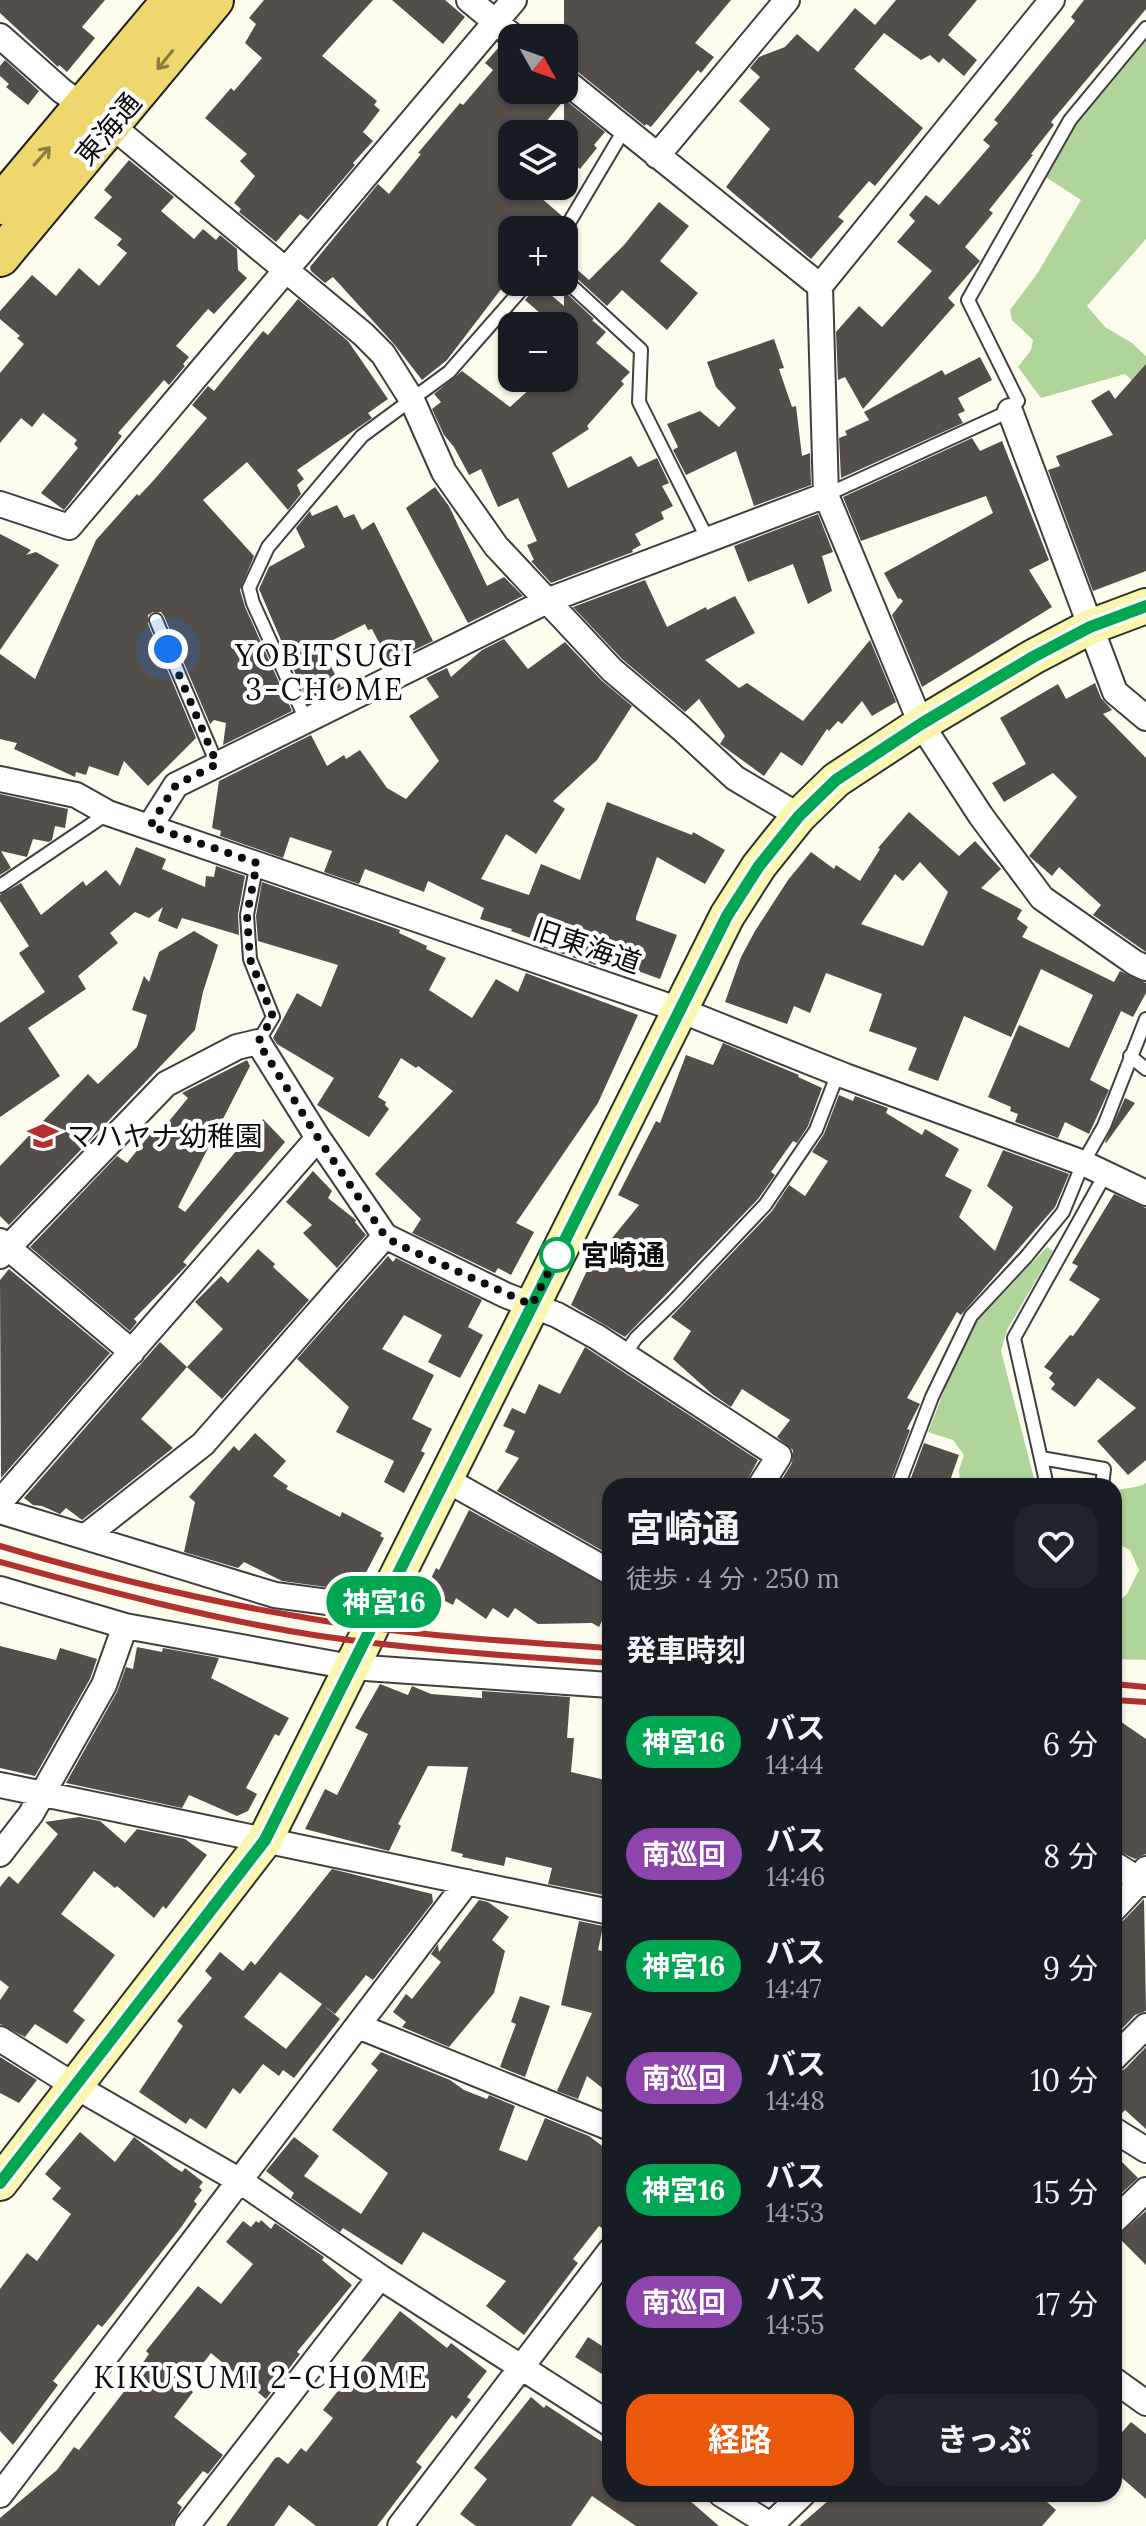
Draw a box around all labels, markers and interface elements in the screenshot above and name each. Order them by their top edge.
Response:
north arrow [498,24,578,104]
map controls [498,24,578,392]
one-way arrow [156,50,174,70]
street label: 東海通 [67,85,149,173]
button: layers [498,120,578,200]
one-way arrow [33,146,51,167]
button: + [498,216,578,296]
button: − [498,312,578,392]
your location [148,629,188,669]
district label: YOBITSUGI 3-CHOME [234,636,415,708]
street label: 旧東海道 [528,911,646,981]
place label: マハヤナ幼稚園 [67,1118,263,1154]
school or university icon: マハヤナ幼稚園 [26,1119,60,1153]
place label: 宮崎通 [581,1237,665,1273]
marker: 宮崎通 [540,1238,574,1272]
text: 宮崎通 [626,1504,740,1552]
button: heart [1014,1504,1098,1588]
text: 徒歩 · 4 分 · 250 m [626,1562,840,1595]
line badge: 神宮16 [328,1576,440,1628]
text: 神宮16 [342,1584,426,1620]
text: 発車時刻 [626,1631,746,1669]
text: バス [765,1709,825,1747]
text: 神宮16 [642,1724,725,1760]
text: 6 分 [1043,1725,1098,1763]
text: 14:44 [765,1748,824,1781]
text: バス [766,1821,826,1859]
text: 南巡回 [642,1836,726,1872]
text: 8 分 [1043,1837,1098,1875]
text: 14:46 [766,1860,825,1893]
text: バス [765,1933,825,1971]
text: 神宮16 [642,1948,725,1984]
text: 9 分 [1043,1949,1098,1987]
text: 14:47 [765,1972,822,2005]
text: バス [766,2045,826,2083]
text: 南巡回 [642,2060,726,2096]
text: 10 分 [1031,2061,1098,2099]
text: 14:48 [766,2084,825,2117]
text: バス [765,2157,825,2195]
text: 神宮16 [642,2172,725,2208]
text: 15 分 [1033,2173,1098,2211]
text: 14:53 [765,2196,824,2229]
text: バス [766,2269,826,2307]
text: 南巡回 [642,2284,726,2320]
text: 17 分 [1035,2285,1098,2323]
text: 14:55 [766,2308,824,2341]
district label: KIKUSUMI 2-CHOME [94,2358,428,2396]
button: 経路 [626,2394,854,2486]
button: きっぷ [870,2394,1098,2486]

